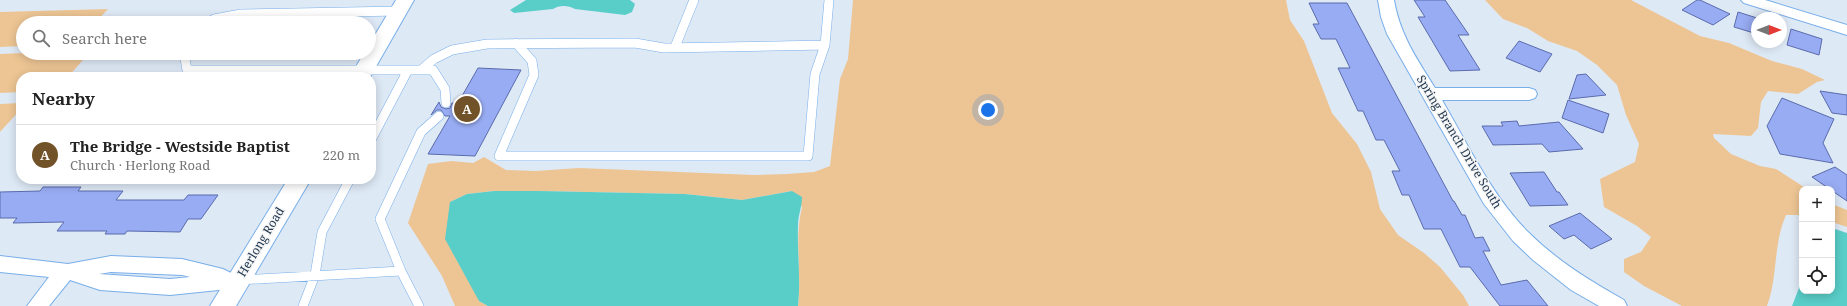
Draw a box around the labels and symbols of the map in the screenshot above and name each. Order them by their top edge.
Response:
north arrow [1751,12,1787,48]
street label: Spring Branch Drive South [1413,72,1506,212]
pin: A [454,94,480,124]
your location [978,100,998,120]
street label: Herlong Road [233,203,288,280]

